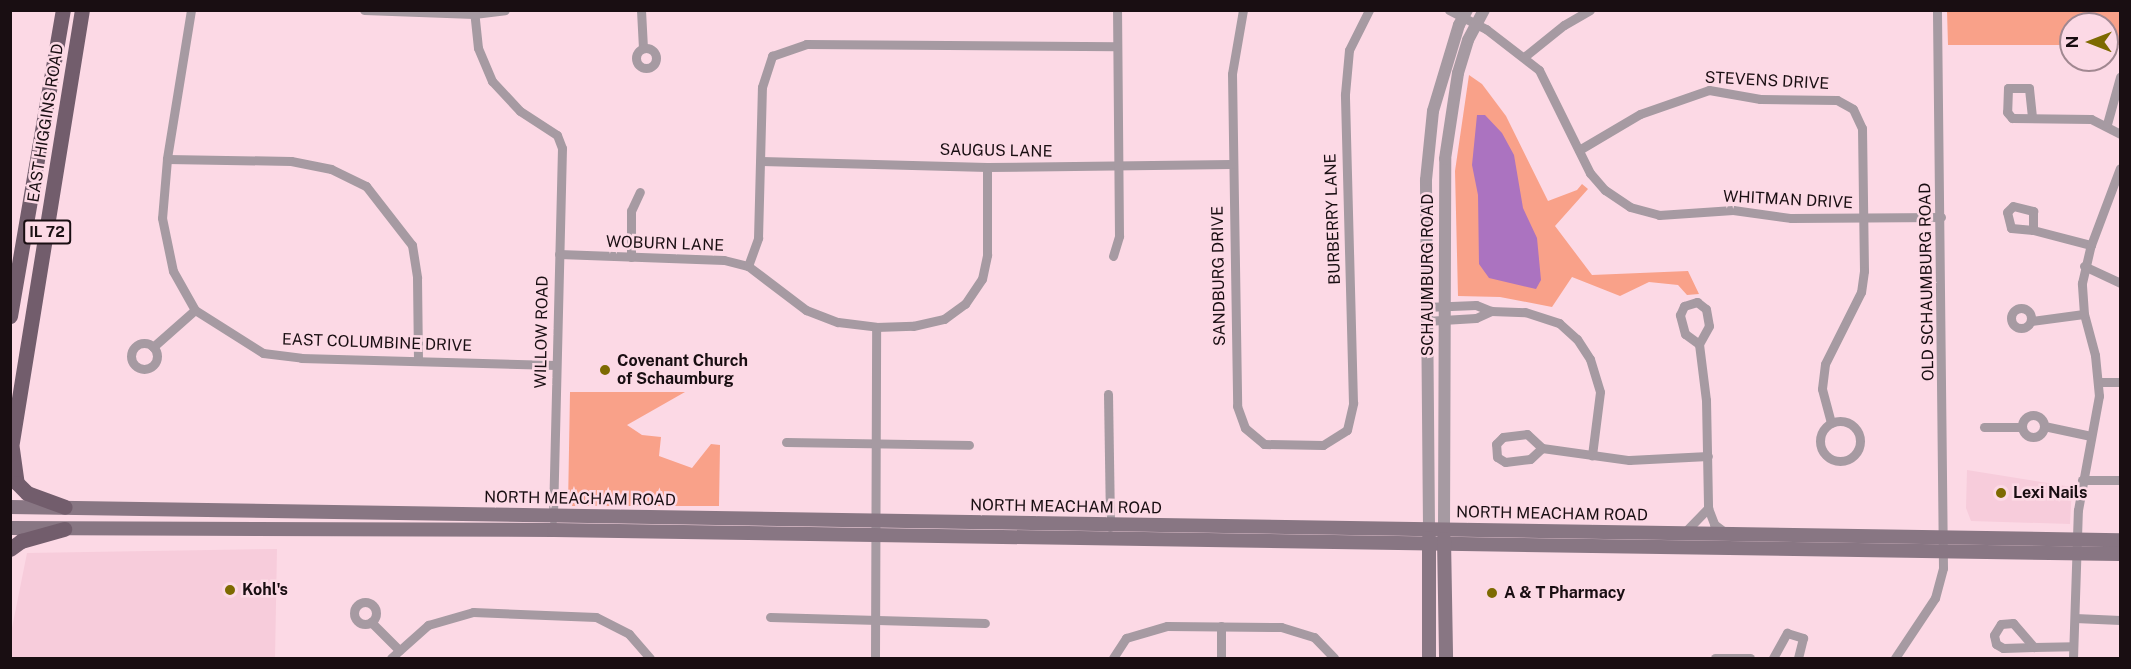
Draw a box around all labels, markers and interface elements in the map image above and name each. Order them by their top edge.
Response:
north arrow [2059,12,2119,72]
text: N [2063,36,2082,48]
street label: EAST HIGGINS ROAD [24,42,68,204]
street label: STEVENS DRIVE [1704,68,1830,94]
street label: SAUGUS LANE [939,140,1053,162]
street label: BURBERRY LANE [1321,153,1345,285]
street label: OLD SCHAUMBURG ROAD [1916,183,1938,381]
street label: WHITMAN DRIVE [1723,187,1853,213]
street label: SCHAUMBURG ROAD [1418,194,1438,356]
street label: SANDBURG DRIVE [1208,206,1230,346]
road number: IL 72 [23,220,71,244]
street label: WOBURN LANE [606,232,724,256]
street label: WILLOW ROAD [531,275,553,389]
street label: EAST COLUMBINE DRIVE [282,330,472,356]
place label: Covenant Church of Schaumburg [617,351,748,389]
marker: Covenant Church of Schaumburg [598,363,612,377]
place label: Lexi Nails [2013,483,2087,503]
marker: Lexi Nails [1994,486,2008,500]
street label: NORTH MEACHAM ROAD [484,488,676,510]
street label: NORTH MEACHAM ROAD [970,496,1162,518]
street label: NORTH MEACHAM ROAD [1456,503,1648,525]
place label: Kohl's [242,580,288,600]
marker: Kohl's [223,583,237,597]
place label: A & T Pharmacy [1504,583,1625,603]
marker: A & T Pharmacy [1485,586,1499,600]

